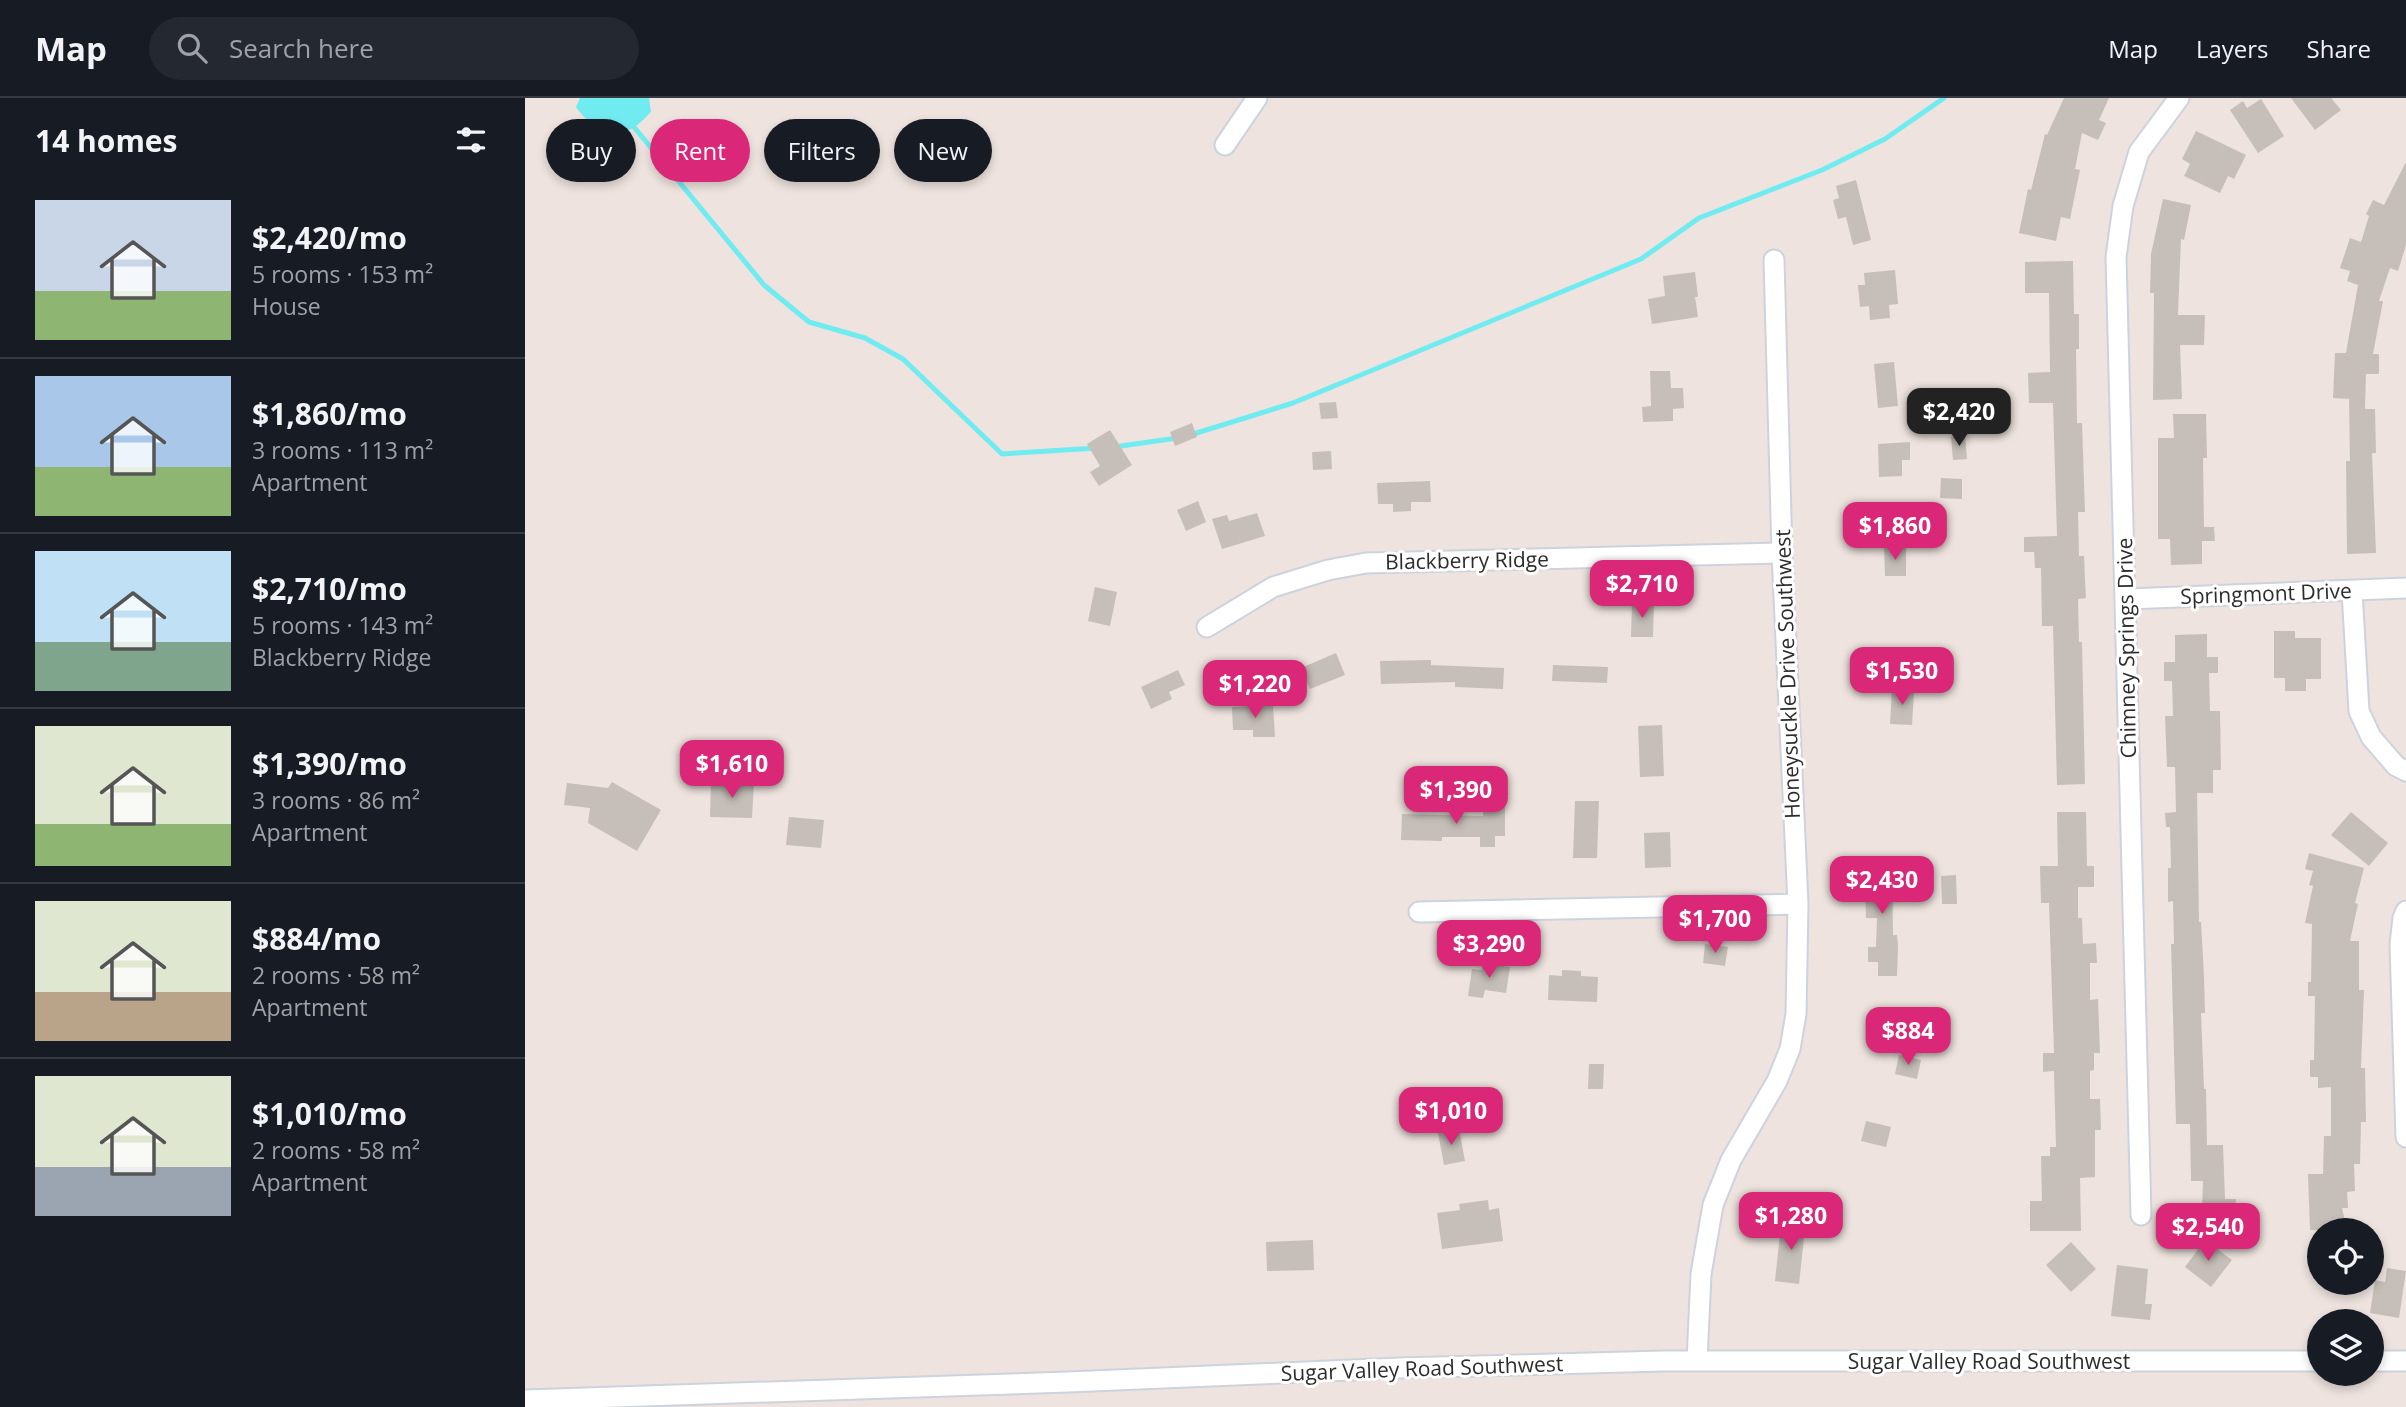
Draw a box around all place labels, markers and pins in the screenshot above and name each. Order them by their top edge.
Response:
pin: $2,420 [1902,388,2016,448]
pin: $1,860 [1838,503,1952,562]
pin: $2,710 [1585,560,1699,620]
pin: $1,530 [1845,648,1959,707]
pin: $1,220 [1198,660,1312,720]
pin: $1,610 [675,740,789,800]
pin: $1,390 [1399,766,1513,826]
pin: $2,430 [1825,856,1939,916]
pin: $1,700 [1658,896,1772,955]
pin: $3,290 [1432,920,1546,980]
pin: $884 [1867,1007,1949,1067]
pin: $1,010 [1394,1088,1508,1147]
pin: $1,280 [1734,1192,1848,1252]
pin: $2,540 [2151,1204,2265,1263]

